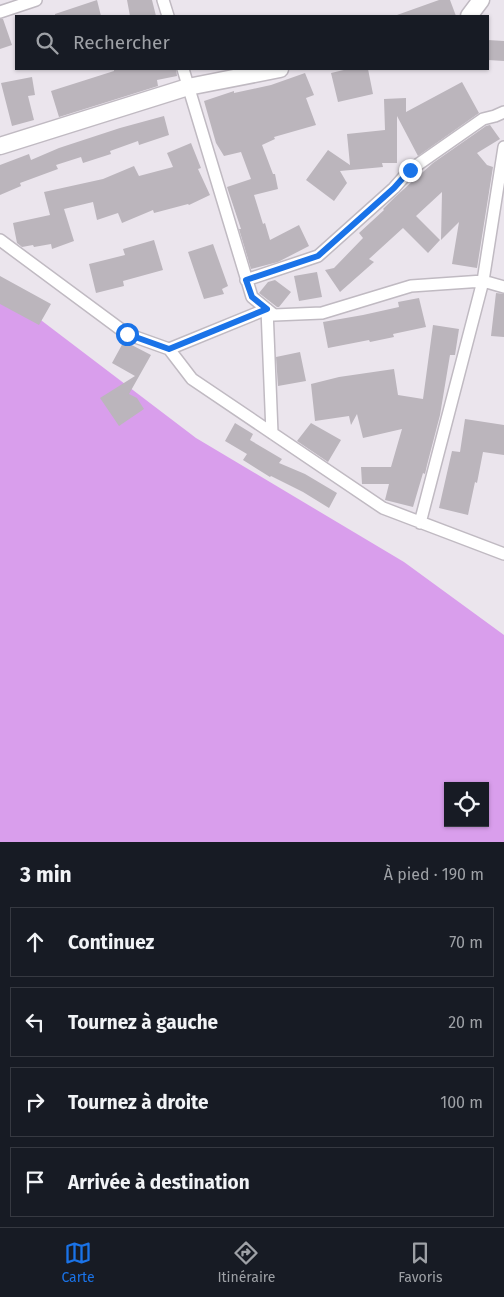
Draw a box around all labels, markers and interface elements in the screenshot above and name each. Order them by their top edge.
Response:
search box [15,15,489,70]
icon: search [33,29,61,57]
text: Rechercher [73,31,170,54]
route end [399,159,422,182]
route start [116,323,139,346]
map controls [444,782,489,827]
button: locate [444,782,489,827]
text: 3 min [20,862,72,888]
text: À pied · 190 m [384,865,484,884]
icon: ahead [21,928,49,956]
text: Continuez [68,931,154,954]
text: 70 m [449,933,483,952]
icon: left [21,1008,49,1036]
text: Tournez à gauche [68,1011,218,1034]
text: 20 m [448,1013,483,1032]
icon: right [21,1088,49,1116]
text: Tournez à droite [68,1091,209,1114]
text: 100 m [440,1093,483,1112]
icon: arrive [21,1168,49,1196]
text: Arrivée à destination [68,1171,250,1194]
tab: Carte [61,1239,95,1286]
tab: Itinéraire [217,1239,275,1286]
tab: Favoris [398,1239,443,1286]

